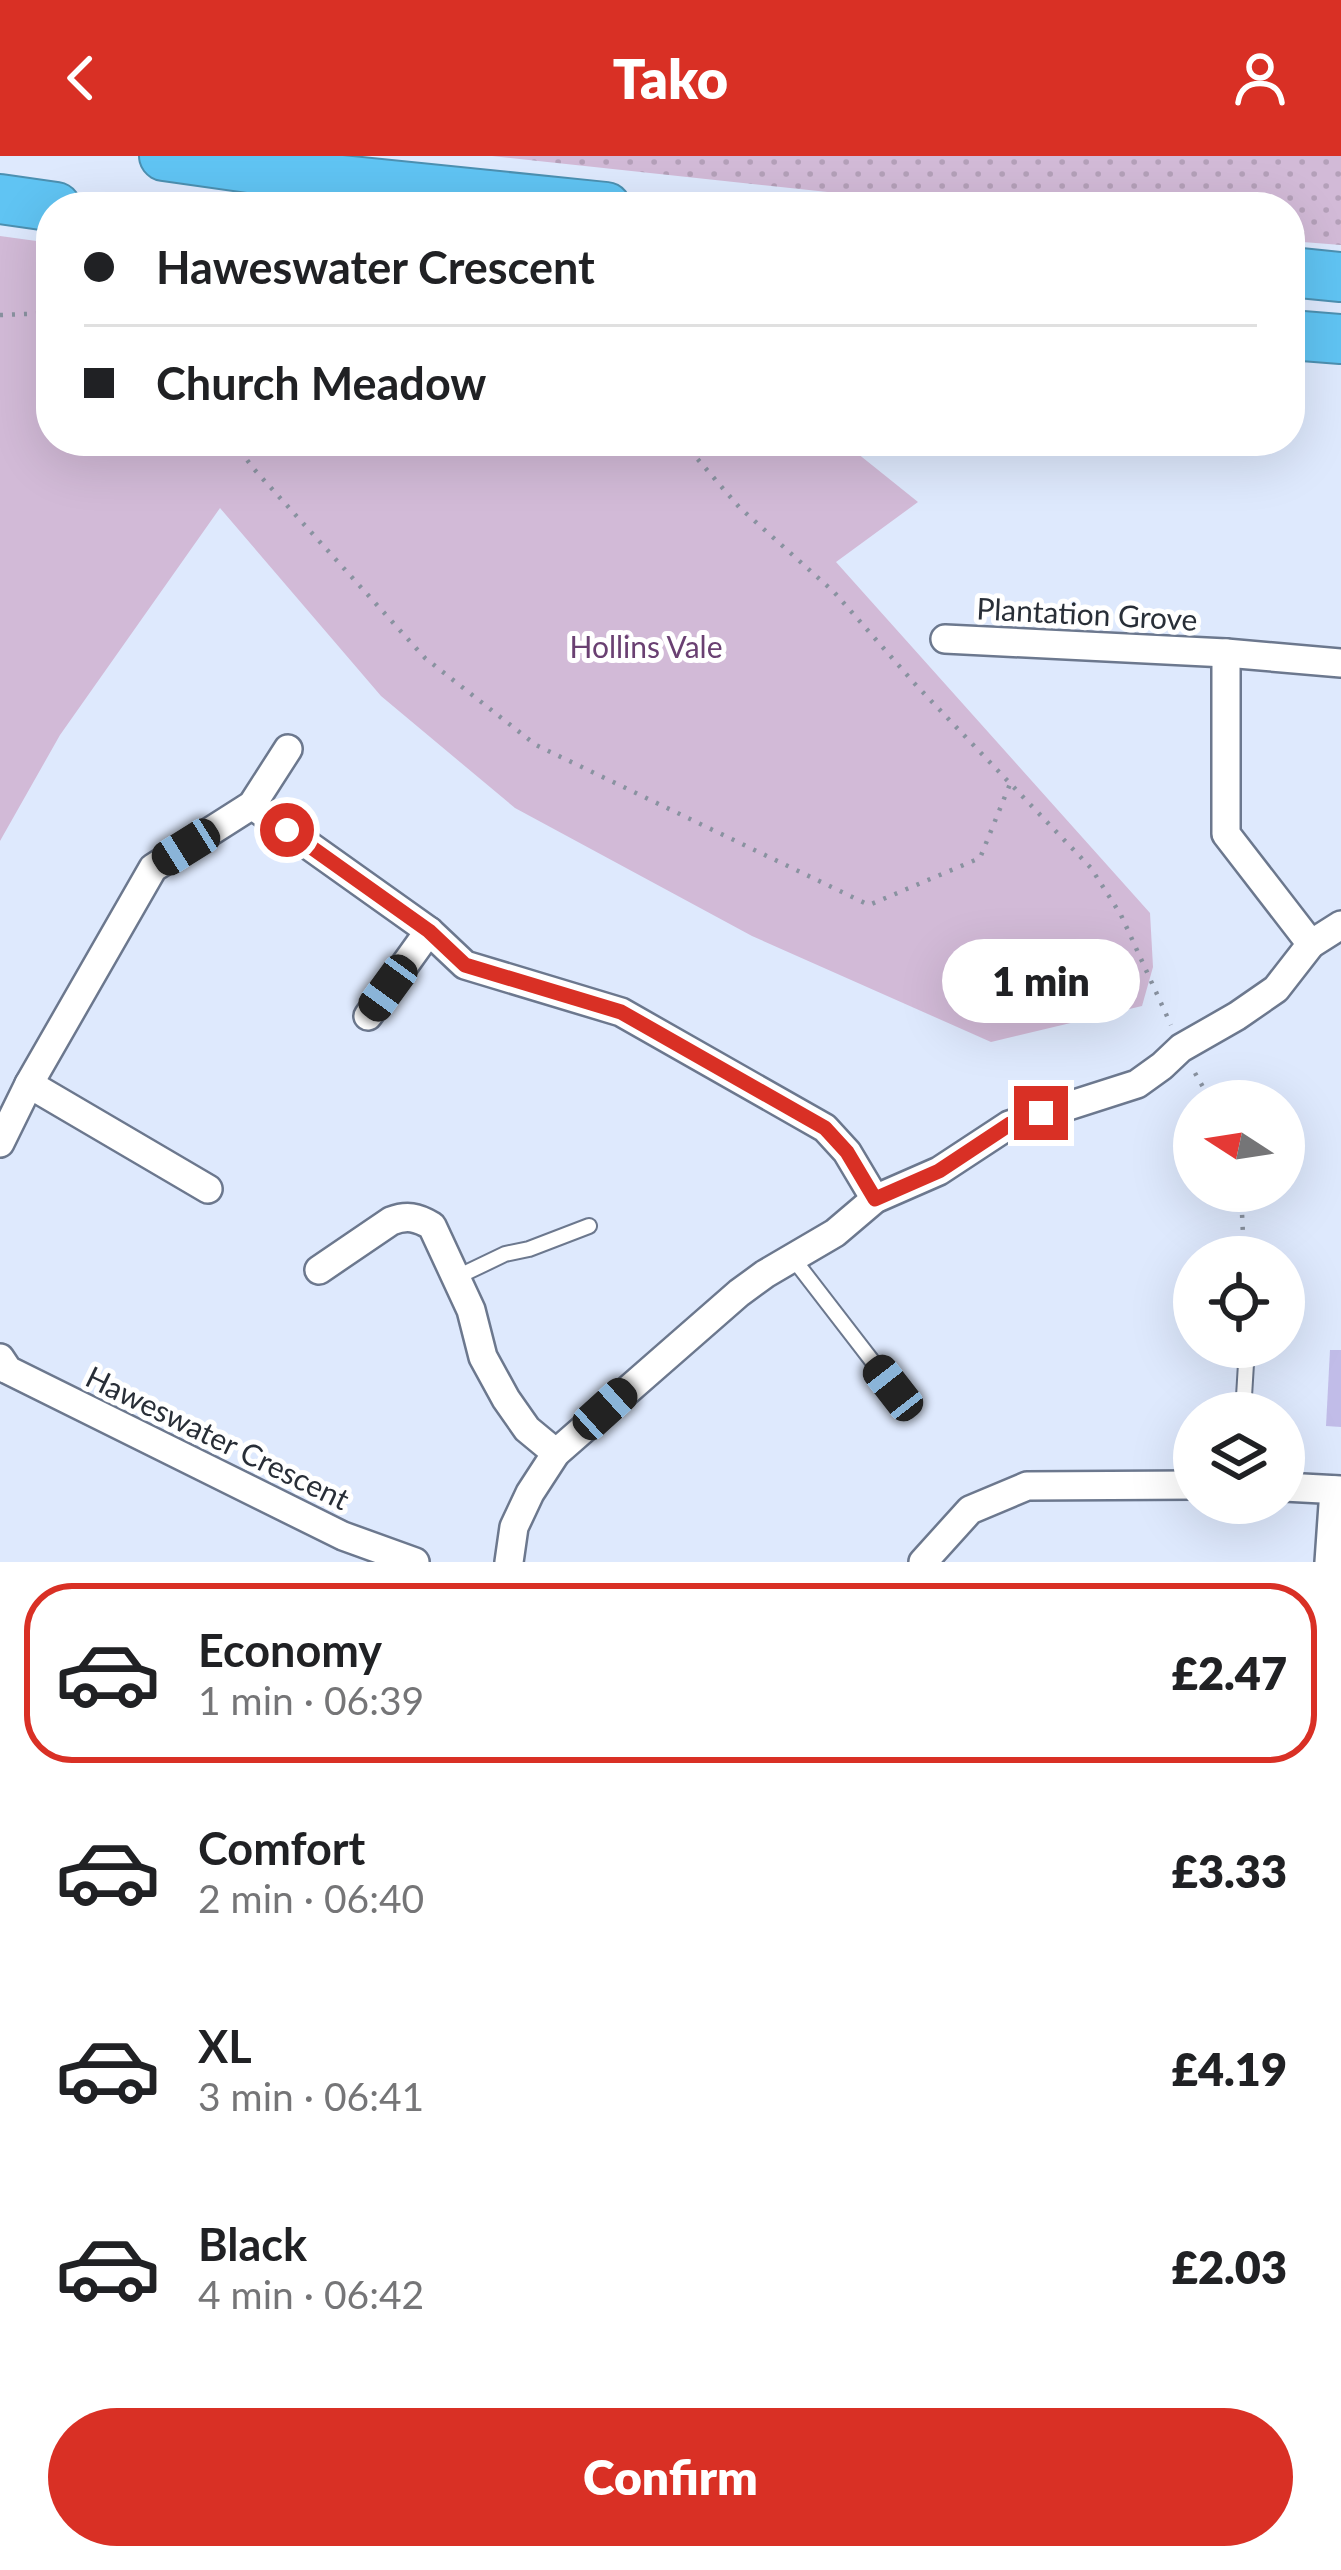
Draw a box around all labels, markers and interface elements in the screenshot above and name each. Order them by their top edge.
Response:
icon: back [48,45,114,111]
icon: person [1227,45,1293,111]
text: Tako [613,46,728,111]
text: Haweswater Crescent [156,240,595,294]
text: Church Meadow [156,356,486,410]
street label: Plantation Grove [976,589,1198,637]
park label: Hollins Vale [569,628,723,664]
route start [260,803,314,857]
car [146,813,226,881]
callout: 1 min [942,939,1140,1023]
car [352,948,424,1028]
text: 1 min [992,958,1090,1004]
north arrow [1173,1080,1305,1212]
map controls [1173,1080,1305,1524]
route end [1014,1086,1068,1140]
button: locate [1173,1236,1305,1368]
car [857,1349,929,1427]
street label: Haweswater Crescent [81,1358,356,1516]
car [566,1372,644,1446]
button: layers [1173,1392,1305,1524]
icon: car [54,1619,162,1727]
text: Economy [198,1623,382,1677]
text: £2.47 [1172,1646,1287,1700]
text: 1 min · 06:39 [198,1677,424,1723]
icon: car [54,1817,162,1925]
text: Comfort [198,1821,365,1875]
text: £3.33 [1172,1844,1287,1898]
text: 2 min · 06:40 [198,1875,424,1921]
icon: car [54,2015,162,2123]
text: XL [198,2019,252,2073]
text: £4.19 [1172,2042,1287,2096]
text: 3 min · 06:41 [198,2073,424,2119]
icon: car [54,2213,162,2321]
text: Black [198,2217,307,2271]
text: £2.03 [1172,2240,1287,2294]
text: 4 min · 06:42 [198,2271,424,2317]
button: Confirm [48,2408,1293,2546]

